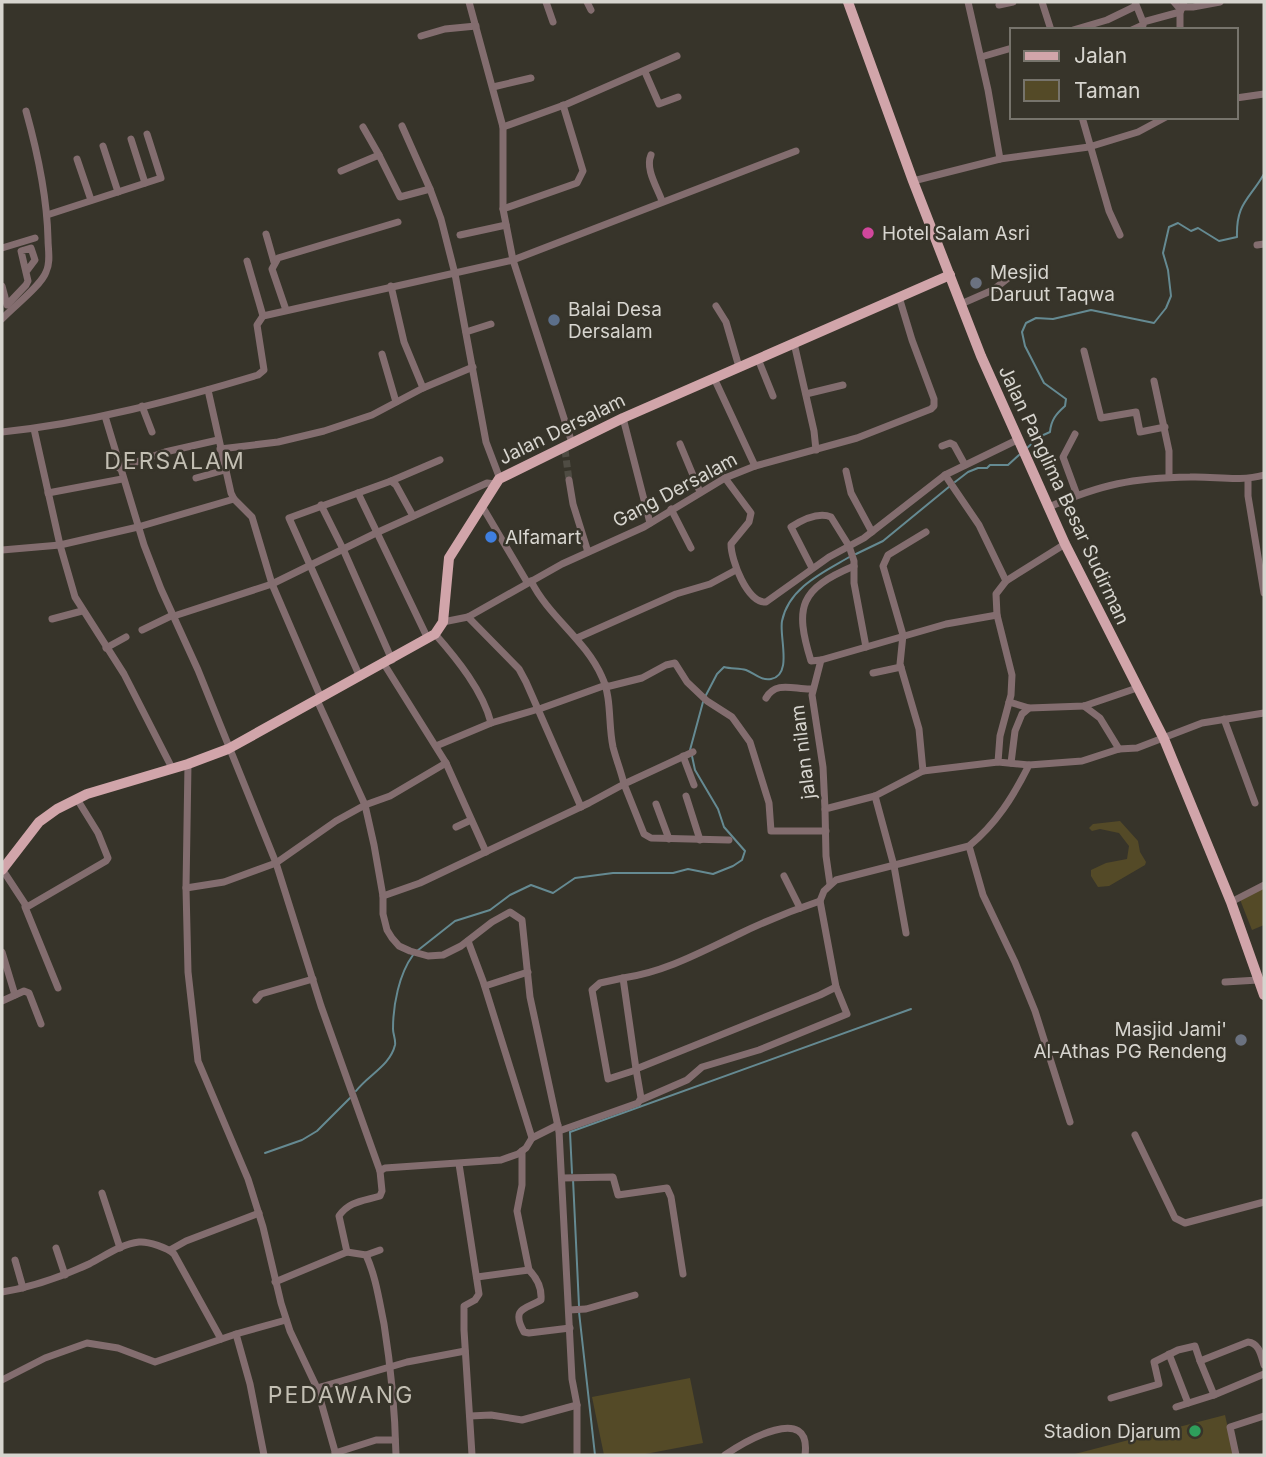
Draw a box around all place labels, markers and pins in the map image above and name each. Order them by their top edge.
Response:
place label: Hotel Salam Asri [882,222,1030,245]
marker: Hotel Salam Asri [860,225,876,241]
place label: Mesjid Daruut Taqwa [990,261,1115,306]
marker: Mesjid Daruut Taqwa [968,275,984,291]
place label: Balai Desa Dersalam [568,298,662,343]
marker: Balai Desa Dersalam [546,312,562,328]
place label: Alfamart [505,526,581,549]
marker: Alfamart [483,529,499,545]
place label: Masjid Jami' Al-Athas PG Rendeng [1033,1018,1227,1063]
marker: Masjid Jami' Al-Athas PG Rendeng [1233,1032,1249,1048]
place label: Stadion Djarum [1044,1420,1181,1443]
marker: Stadion Djarum [1187,1423,1203,1439]

